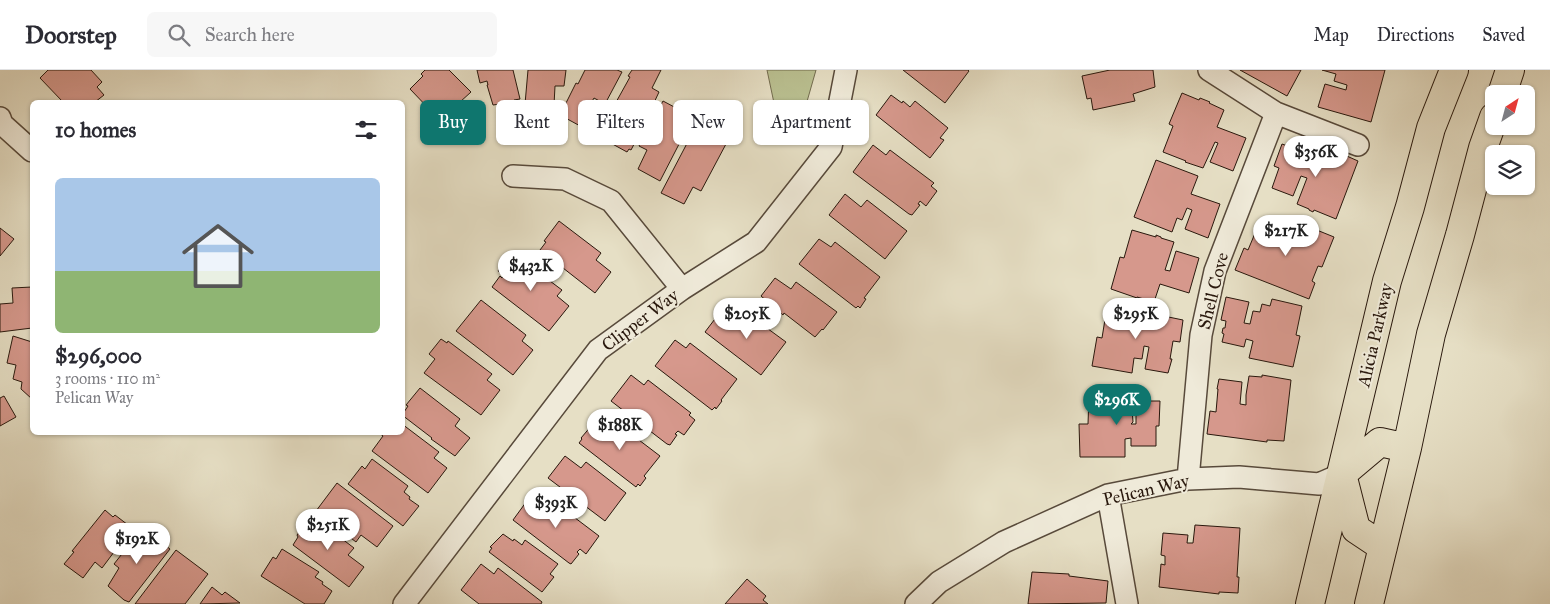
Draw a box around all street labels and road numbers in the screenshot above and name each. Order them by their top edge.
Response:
street label: Shell Cove [1193,250,1233,332]
street label: Alicia Parkway [1352,280,1398,390]
street label: Clipper Way [597,284,683,356]
street label: Pelican Way [1101,469,1192,511]

